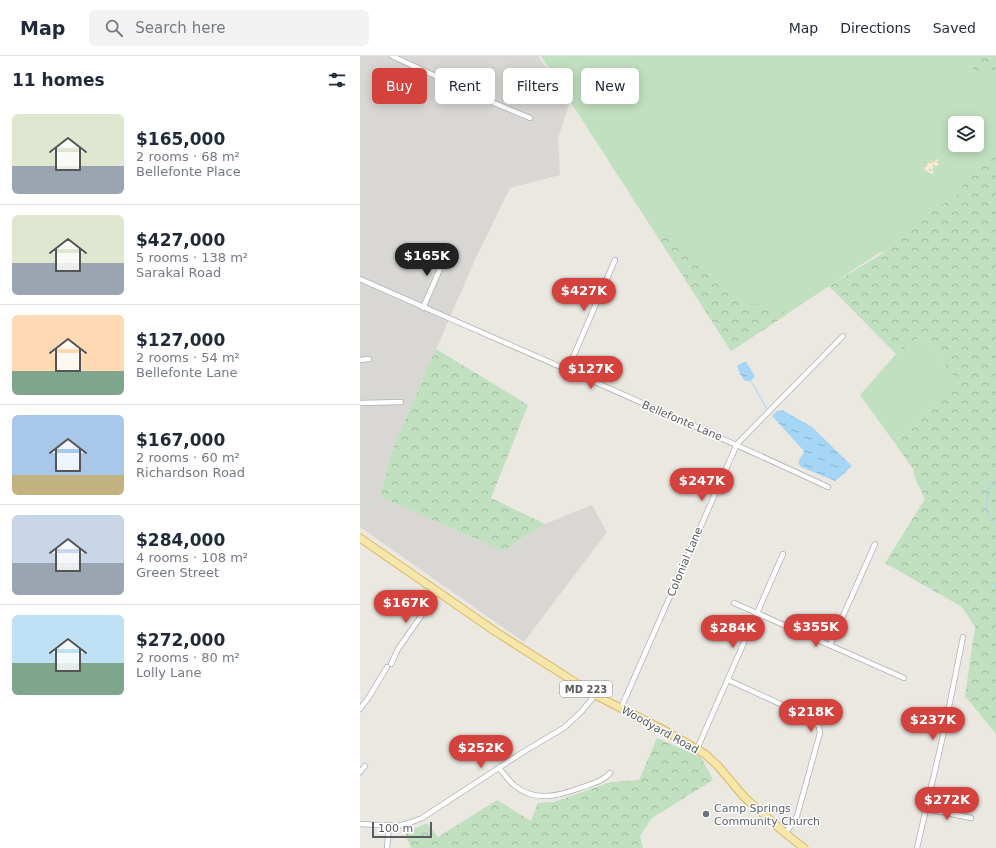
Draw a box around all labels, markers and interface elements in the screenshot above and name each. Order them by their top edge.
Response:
search box [89,10,369,46]
text: Map [20,17,65,39]
icon: search [103,17,125,39]
text: Search here [135,19,225,37]
text: Map [789,20,818,36]
text: Directions [840,20,911,36]
text: Saved [933,20,976,36]
chip: Buy [372,68,427,104]
chip: Rent [435,68,495,104]
chip: Filters [503,68,573,104]
chip: New [581,68,639,104]
icon: filters [326,69,348,91]
text: 11 homes [12,70,105,90]
map controls [948,116,984,152]
button: layers [948,116,984,152]
text: $165,000 [136,129,225,149]
icon: home [44,130,92,178]
text: 2 rooms · 68 m² [136,149,240,164]
text: Bellefonte Place [136,164,241,179]
text: $427,000 [136,230,225,250]
icon: home [44,231,92,279]
pin: $165K [399,243,455,277]
text: $165K [404,248,450,263]
text: 5 rooms · 138 m² [136,250,248,265]
text: Sarakal Road [136,265,221,280]
pin: $427K [556,278,612,312]
text: $427K [561,283,607,298]
text: $127,000 [136,330,225,350]
icon: home [44,331,92,379]
text: 2 rooms · 54 m² [136,350,240,365]
pin: $127K [563,356,619,390]
text: $127K [568,361,614,376]
text: Bellefonte Lane [136,365,238,380]
street label: Bellefonte Lane [640,398,724,444]
text: $167,000 [136,430,225,450]
icon: home [44,431,92,479]
text: 2 rooms · 60 m² [136,450,240,465]
text: Richardson Road [136,465,245,480]
pin: $247K [674,468,730,502]
text: $247K [679,473,725,488]
street label: Colonial Lane [665,525,706,599]
text: $284,000 [136,530,225,550]
icon: home [44,531,92,579]
text: 4 rooms · 108 m² [136,550,248,565]
text: Green Street [136,565,219,580]
pin: $167K [378,590,434,624]
text: $167K [383,595,429,610]
pin: $355K [788,614,844,648]
pin: $284K [705,615,761,649]
text: $355K [793,619,839,634]
text: $284K [710,620,756,635]
text: $272,000 [136,630,225,650]
icon: home [44,631,92,679]
text: 2 rooms · 80 m² [136,650,240,665]
text: Lolly Lane [136,665,201,680]
road number: MD 223 [560,681,612,697]
pin: $218K [783,699,839,733]
street label: Woodyard Road [619,703,701,757]
text: $218K [788,704,834,719]
pin: $237K [905,707,961,741]
text: $237K [910,712,956,727]
pin: $252K [453,735,509,769]
text: $252K [458,740,504,755]
pin: $272K [919,787,975,821]
text: $272K [924,792,970,807]
place label: Camp Springs Community Church [714,802,820,828]
marker: Camp Springs Community Church [701,809,711,819]
scale bar [372,820,432,839]
text: 100 m [378,822,413,835]

